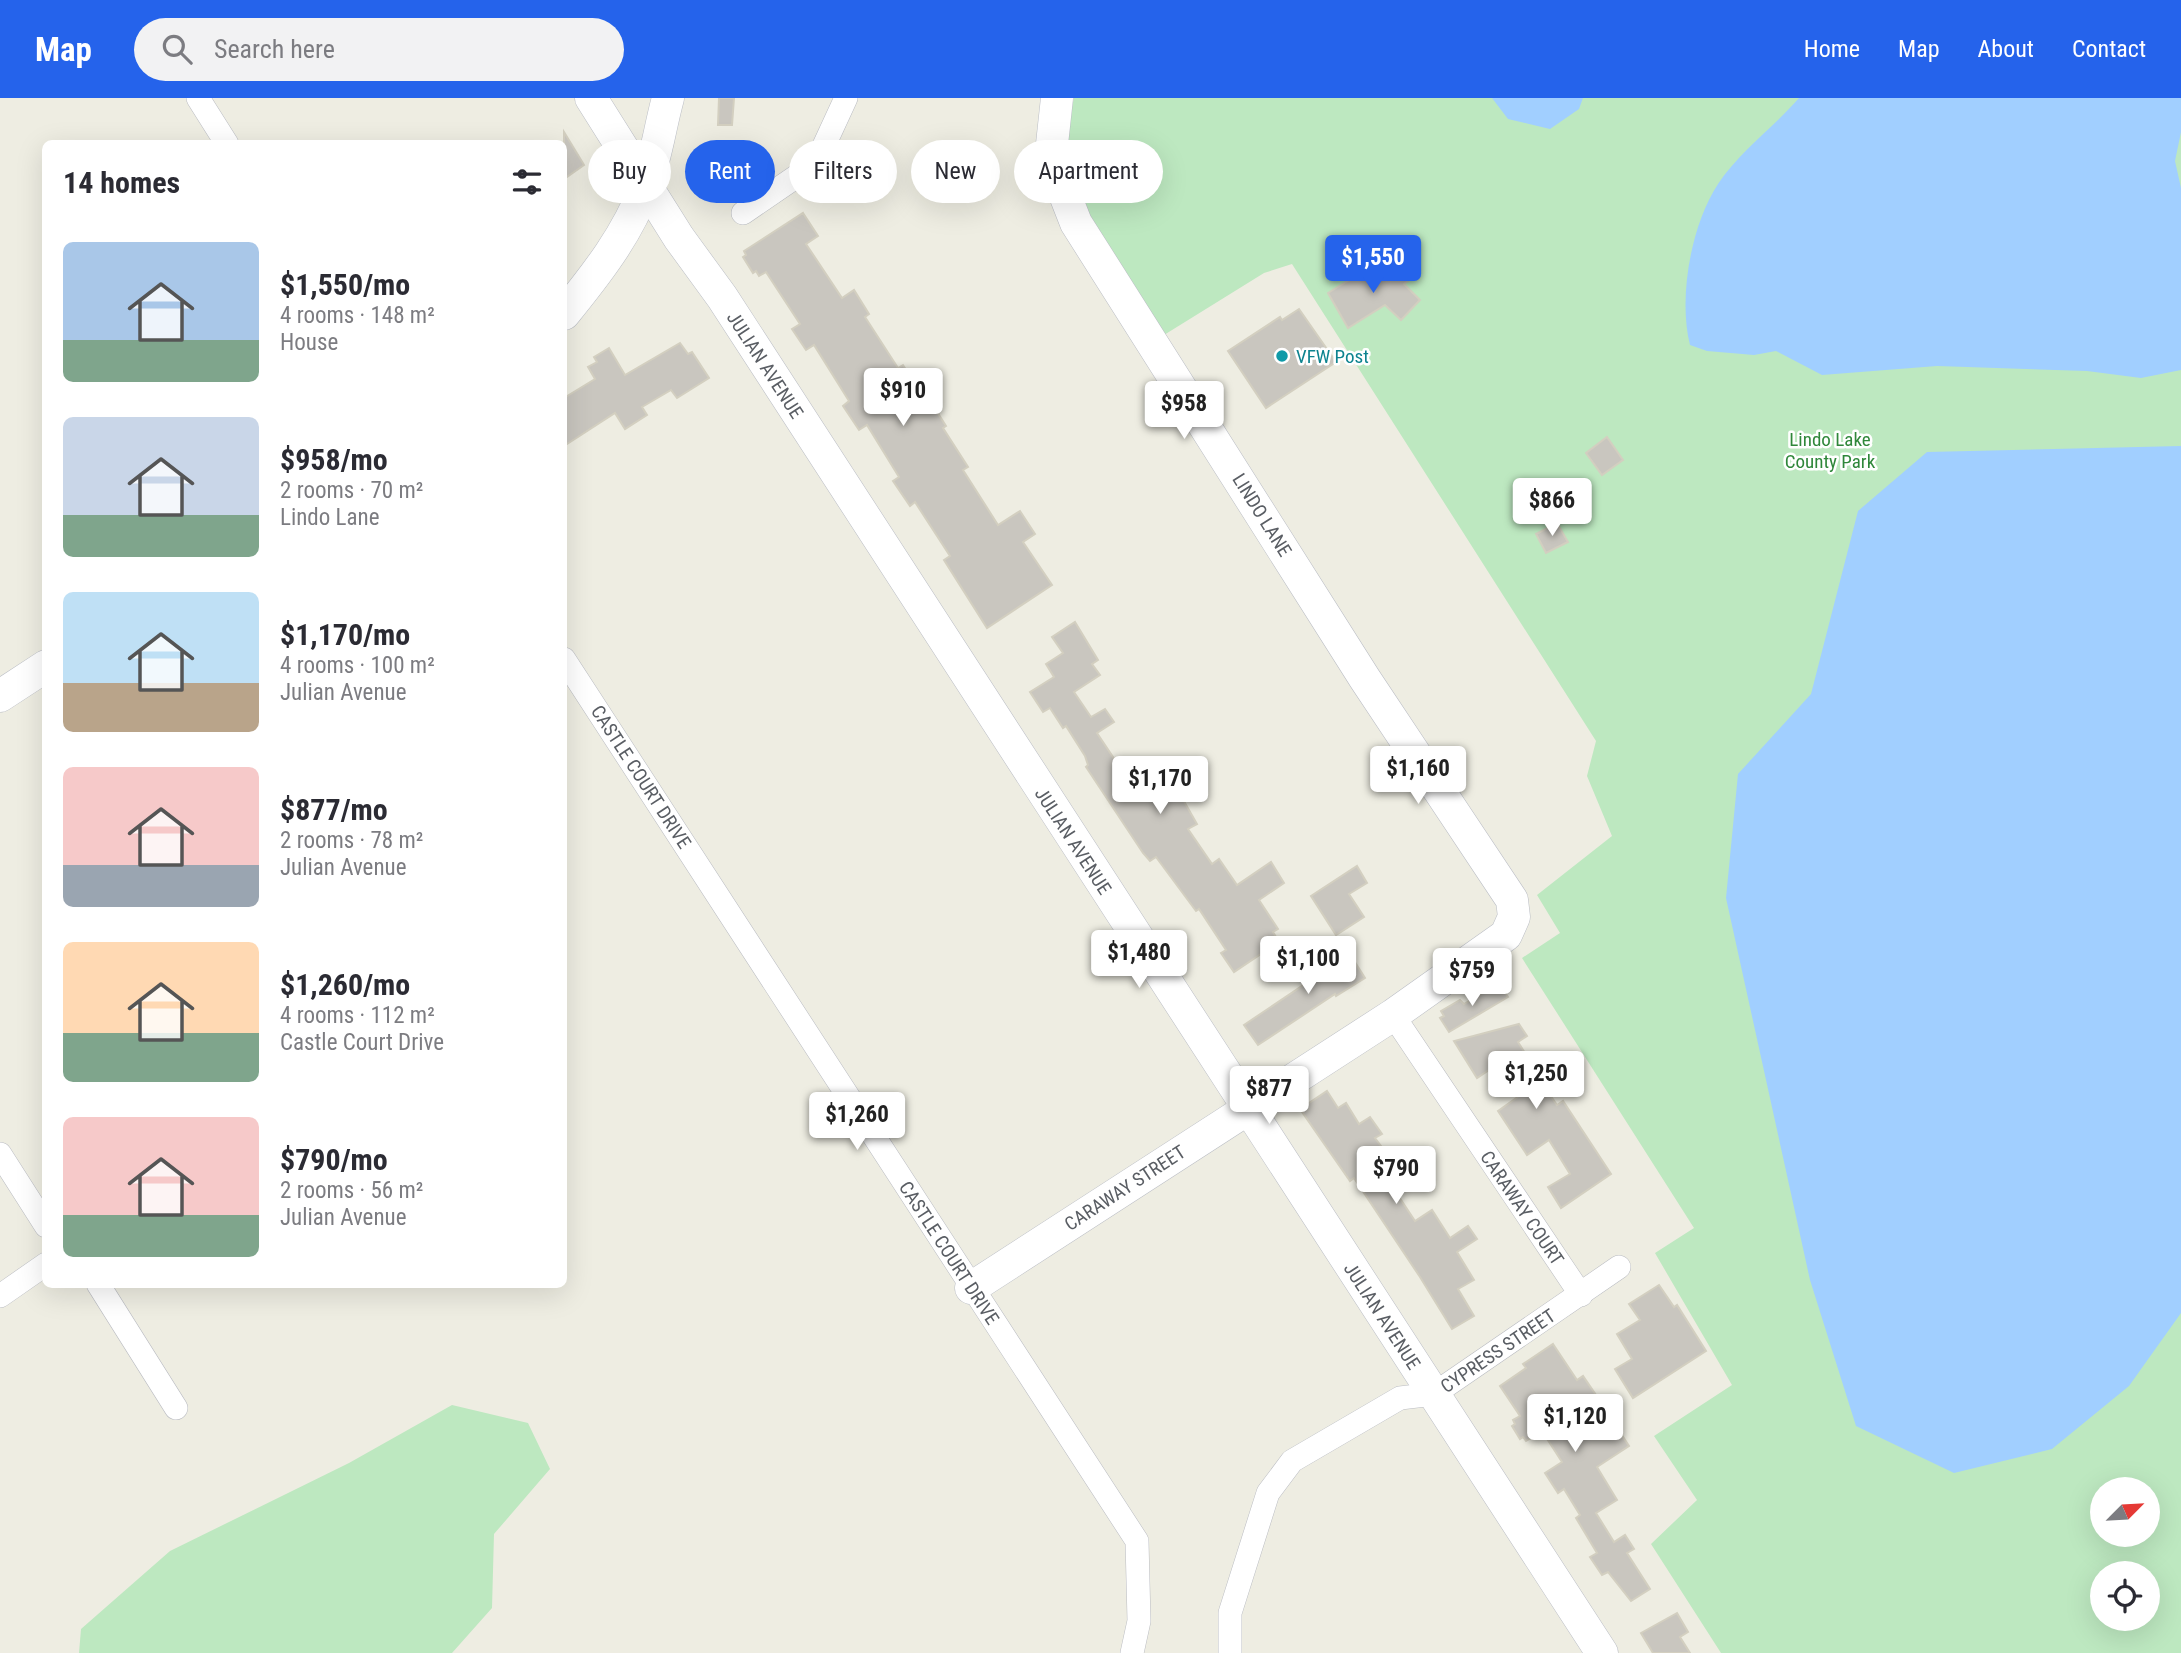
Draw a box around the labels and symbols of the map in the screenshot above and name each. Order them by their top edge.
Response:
pin: $1,550 [1316,236,1430,295]
street label: JULIAN AVENUE [722,307,808,423]
place label: VFW Post [1296,345,1369,368]
marker: VFW Post [1274,348,1290,364]
pin: $910 [862,368,944,428]
pin: $958 [1143,382,1225,441]
park label: Lindo Lake County Park [1785,428,1876,473]
street label: LINDO LANE [1227,469,1297,561]
pin: $866 [1511,478,1593,538]
street label: CASTLE COURT DRIVE [586,701,696,853]
pin: $1,160 [1361,746,1475,806]
pin: $1,170 [1103,756,1217,816]
street label: JULIAN AVENUE [1030,783,1116,899]
pin: $1,480 [1082,930,1196,990]
pin: $1,100 [1251,936,1365,996]
pin: $759 [1431,948,1513,1008]
pin: $1,250 [1479,1052,1593,1111]
pin: $877 [1228,1066,1310,1126]
pin: $1,260 [800,1093,914,1152]
street label: CARAWAY STREET [1060,1140,1190,1236]
pin: $790 [1355,1146,1437,1206]
street label: CARAWAY COURT [1475,1147,1569,1270]
street label: CASTLE COURT DRIVE [894,1177,1004,1329]
street label: JULIAN AVENUE [1339,1258,1425,1374]
street label: CYPRESS STREET [1436,1304,1560,1398]
pin: $1,120 [1518,1394,1632,1454]
north arrow [2090,1477,2160,1547]

